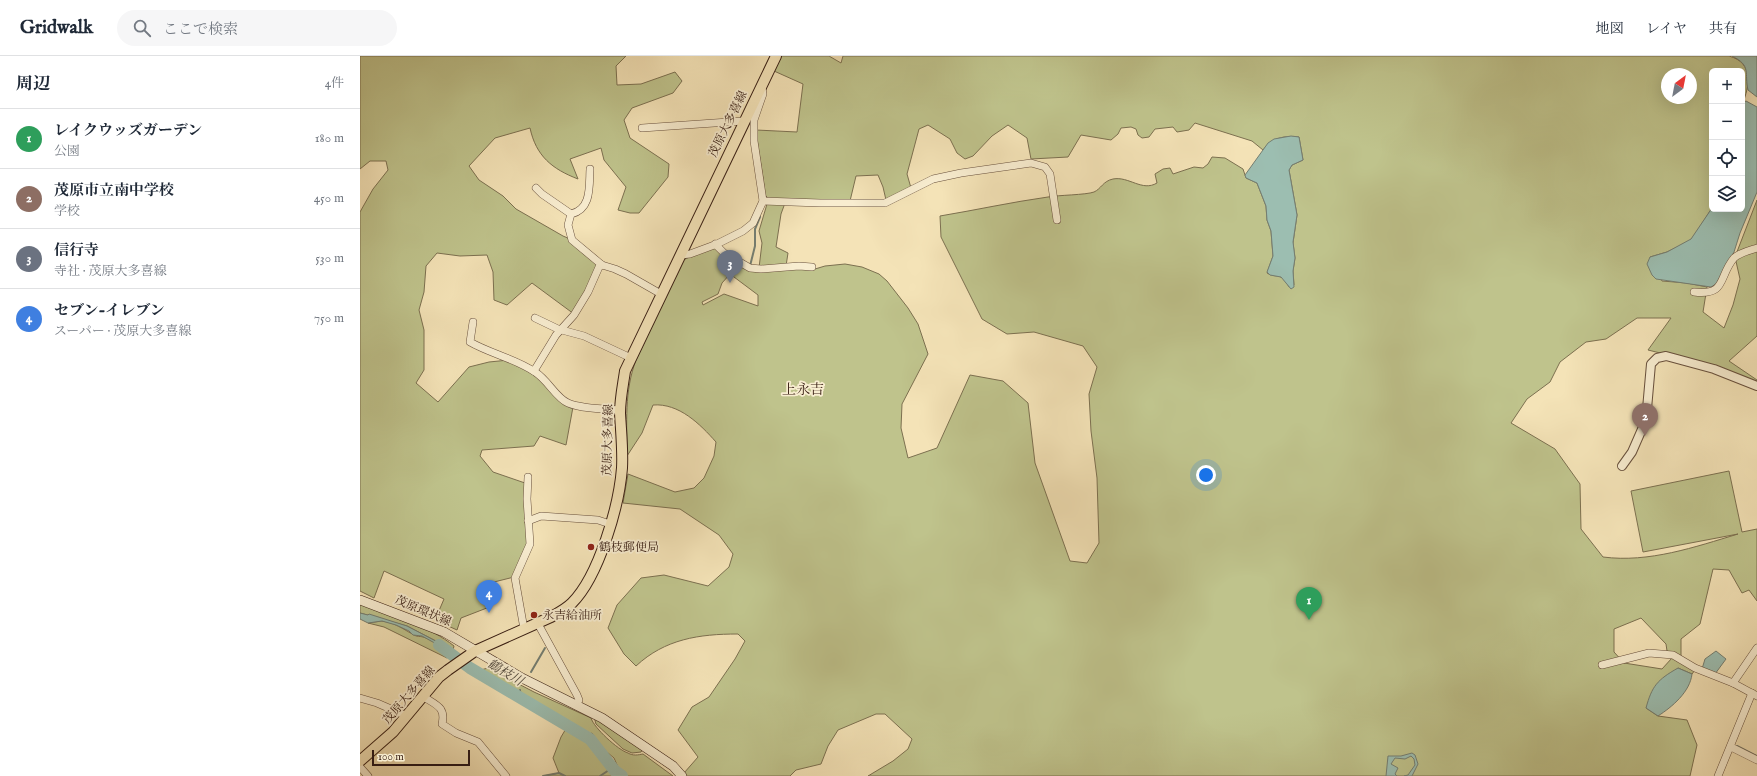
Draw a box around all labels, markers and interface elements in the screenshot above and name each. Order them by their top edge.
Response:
search box [117,10,397,46]
text: Gridwalk [20,16,93,40]
icon: search [131,17,153,39]
text: ここで検索 [163,20,238,39]
text: 地図 [1596,20,1624,38]
text: レイヤ [1646,20,1687,38]
text: 共有 [1709,20,1737,38]
north arrow [1661,68,1697,104]
map controls [1709,68,1745,212]
button: + [1709,68,1745,104]
text: 周辺 [16,74,50,95]
text: 4件 [325,75,344,92]
street label: 茂原大多喜線 [705,88,751,160]
button: − [1709,104,1745,140]
text: レイクウッズガーデン [54,121,202,140]
text: 1 [27,130,31,147]
text: 180 m [315,130,344,147]
button: locate [1709,140,1745,176]
text: 公園 [54,143,80,160]
button: layers [1709,176,1745,212]
text: 茂原市立南中学校 [54,181,174,200]
text: 2 [26,190,32,207]
text: 450 m [314,190,344,207]
text: 学校 [54,203,80,220]
text: 信行寺 [54,241,99,260]
text: 3 [27,250,31,267]
text: 530 m [315,250,344,267]
pin: 3 [717,250,743,283]
text: 寺社 · 茂原大多喜線 [54,263,167,280]
text: セブン-イレブン [54,301,165,320]
text: 4 [26,310,32,327]
text: 750 m [314,310,344,327]
text: スーパー · 茂原大多喜線 [54,323,191,340]
district label: 上永吉 [782,381,824,399]
pin: 2 [1632,403,1658,436]
street label: 茂原大多喜線 [600,404,616,476]
your location [1196,465,1216,485]
place label: 鶴枝郵便局 [599,540,659,555]
marker: 鶴枝郵便局 [586,542,596,552]
pin: 4 [476,580,502,613]
pin: 1 [1296,587,1322,620]
street label: 茂原環状線 [392,592,454,630]
place label: 永吉給油所 [542,608,602,623]
marker: 永吉給油所 [529,610,539,620]
water label: 鶴枝川 [484,656,528,691]
street label: 茂原大多喜線 [380,663,438,727]
scale bar [372,748,470,767]
text: 100 m [378,750,404,764]

